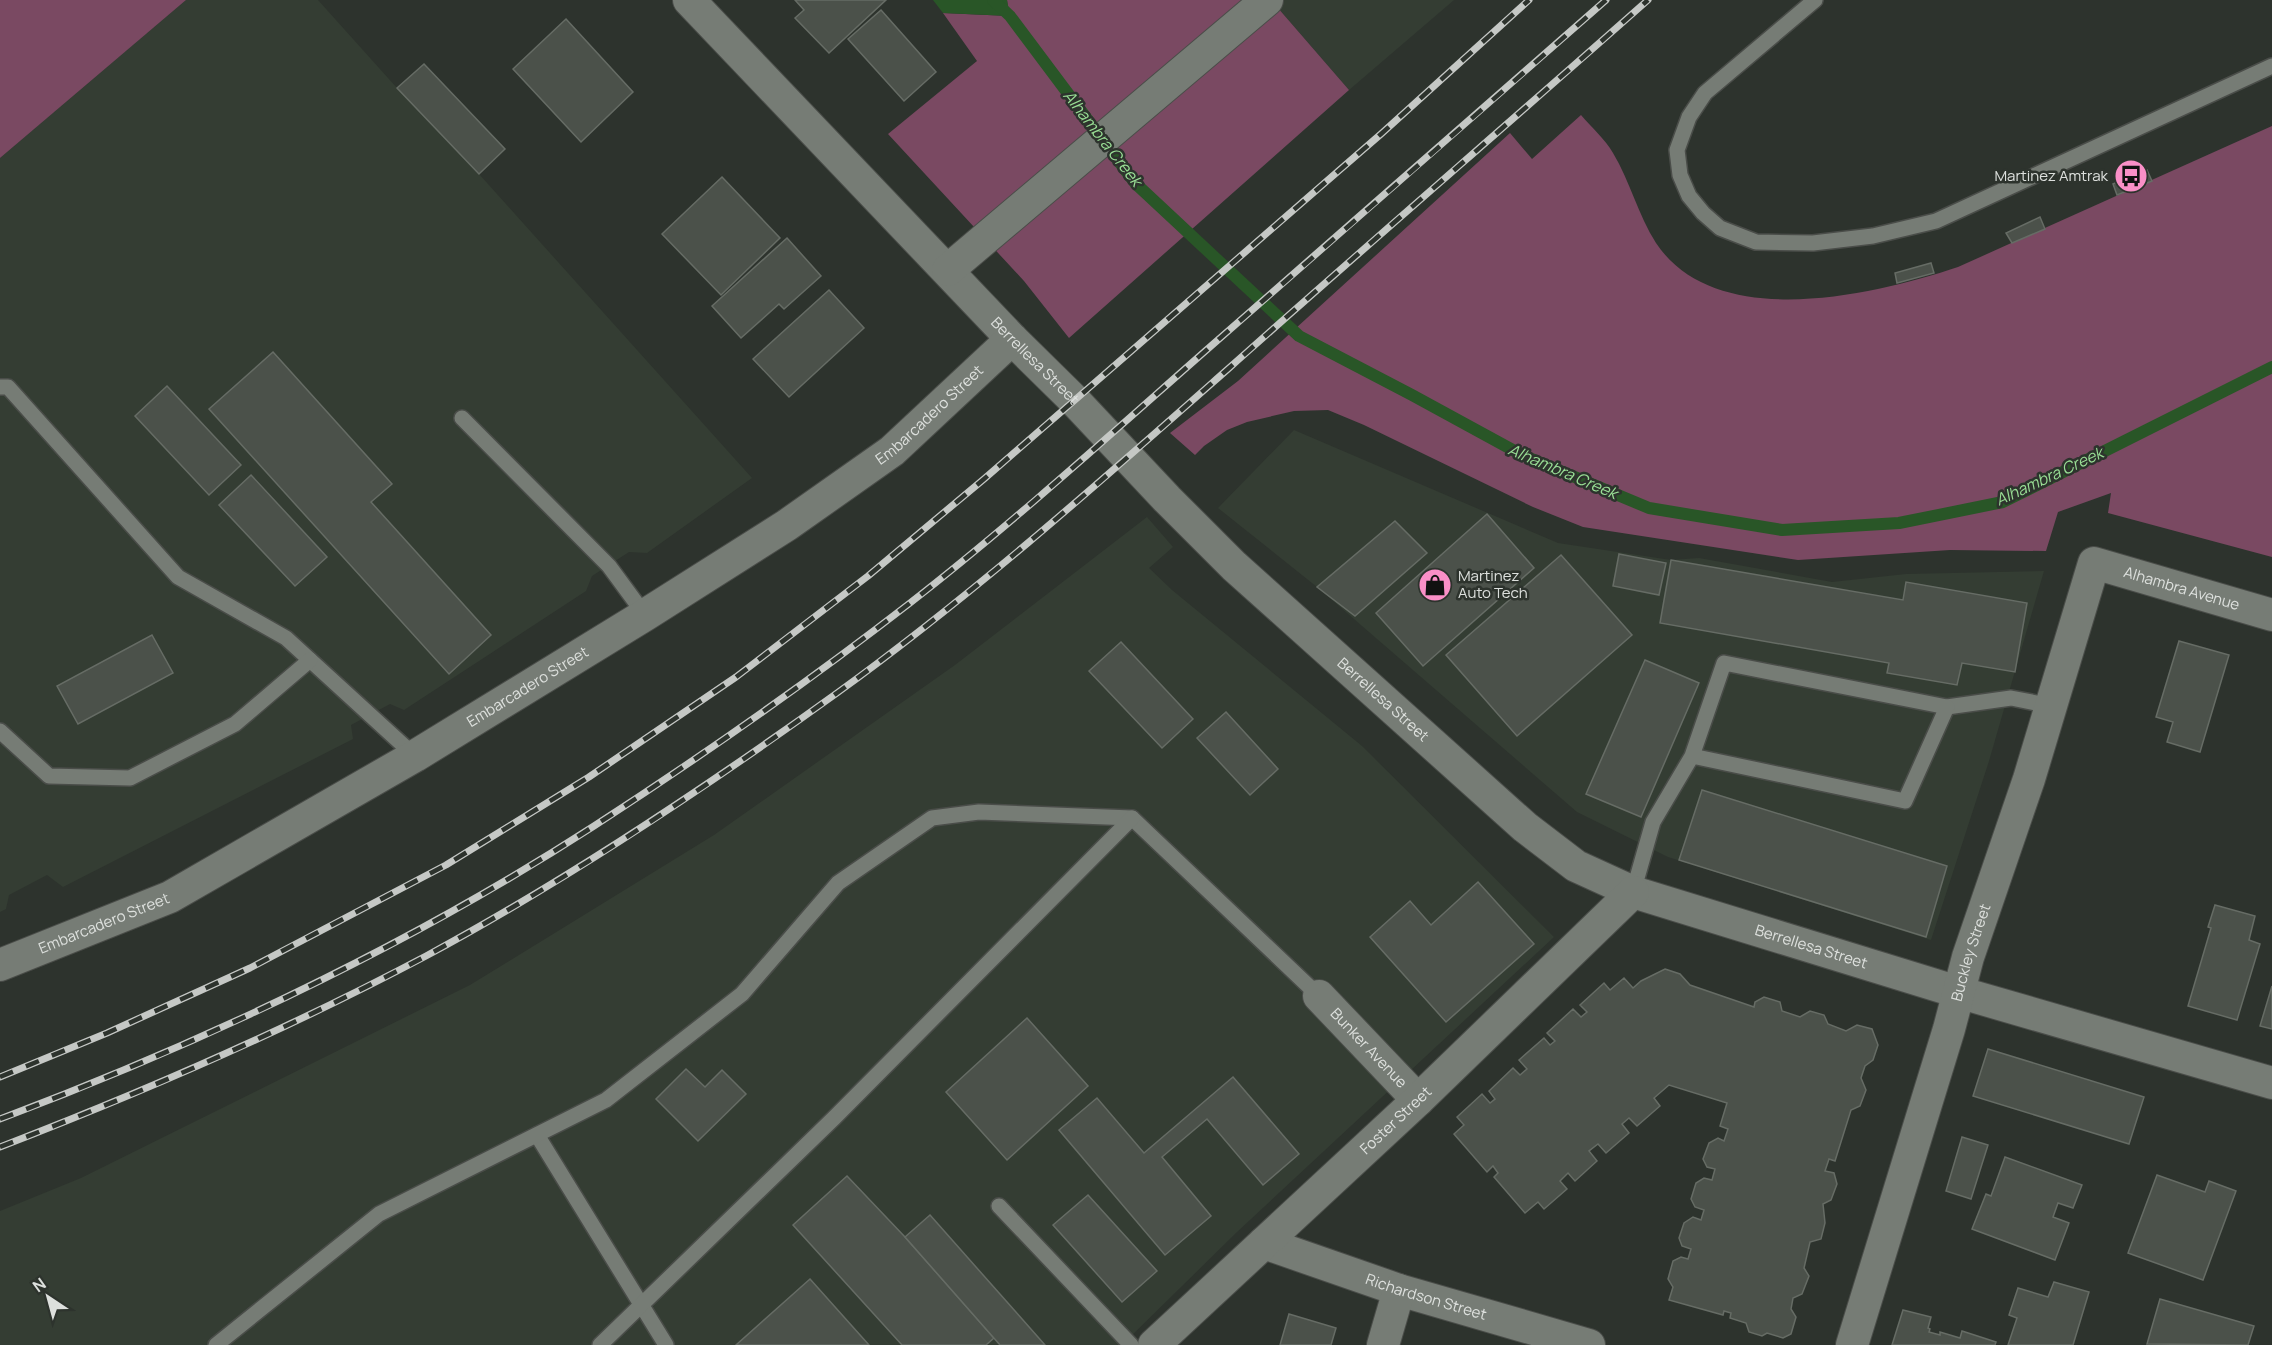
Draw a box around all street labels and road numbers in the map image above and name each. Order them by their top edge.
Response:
street label: Berrellesa Street [986,312,1084,409]
street label: Embarcadero Street [871,360,988,469]
street label: Alhambra Avenue [2121,561,2242,615]
street label: Embarcadero Street [463,641,592,732]
street label: Berrellesa Street [1333,653,1434,746]
street label: Embarcadero Street [35,887,172,959]
street label: Buckley Street [1946,901,1995,1004]
street label: Berrellesa Street [1753,919,1870,974]
street label: Bunker Avenue [1326,1003,1412,1092]
street label: Foster Street [1355,1081,1436,1159]
street label: Richardson Street [1363,1268,1489,1325]

